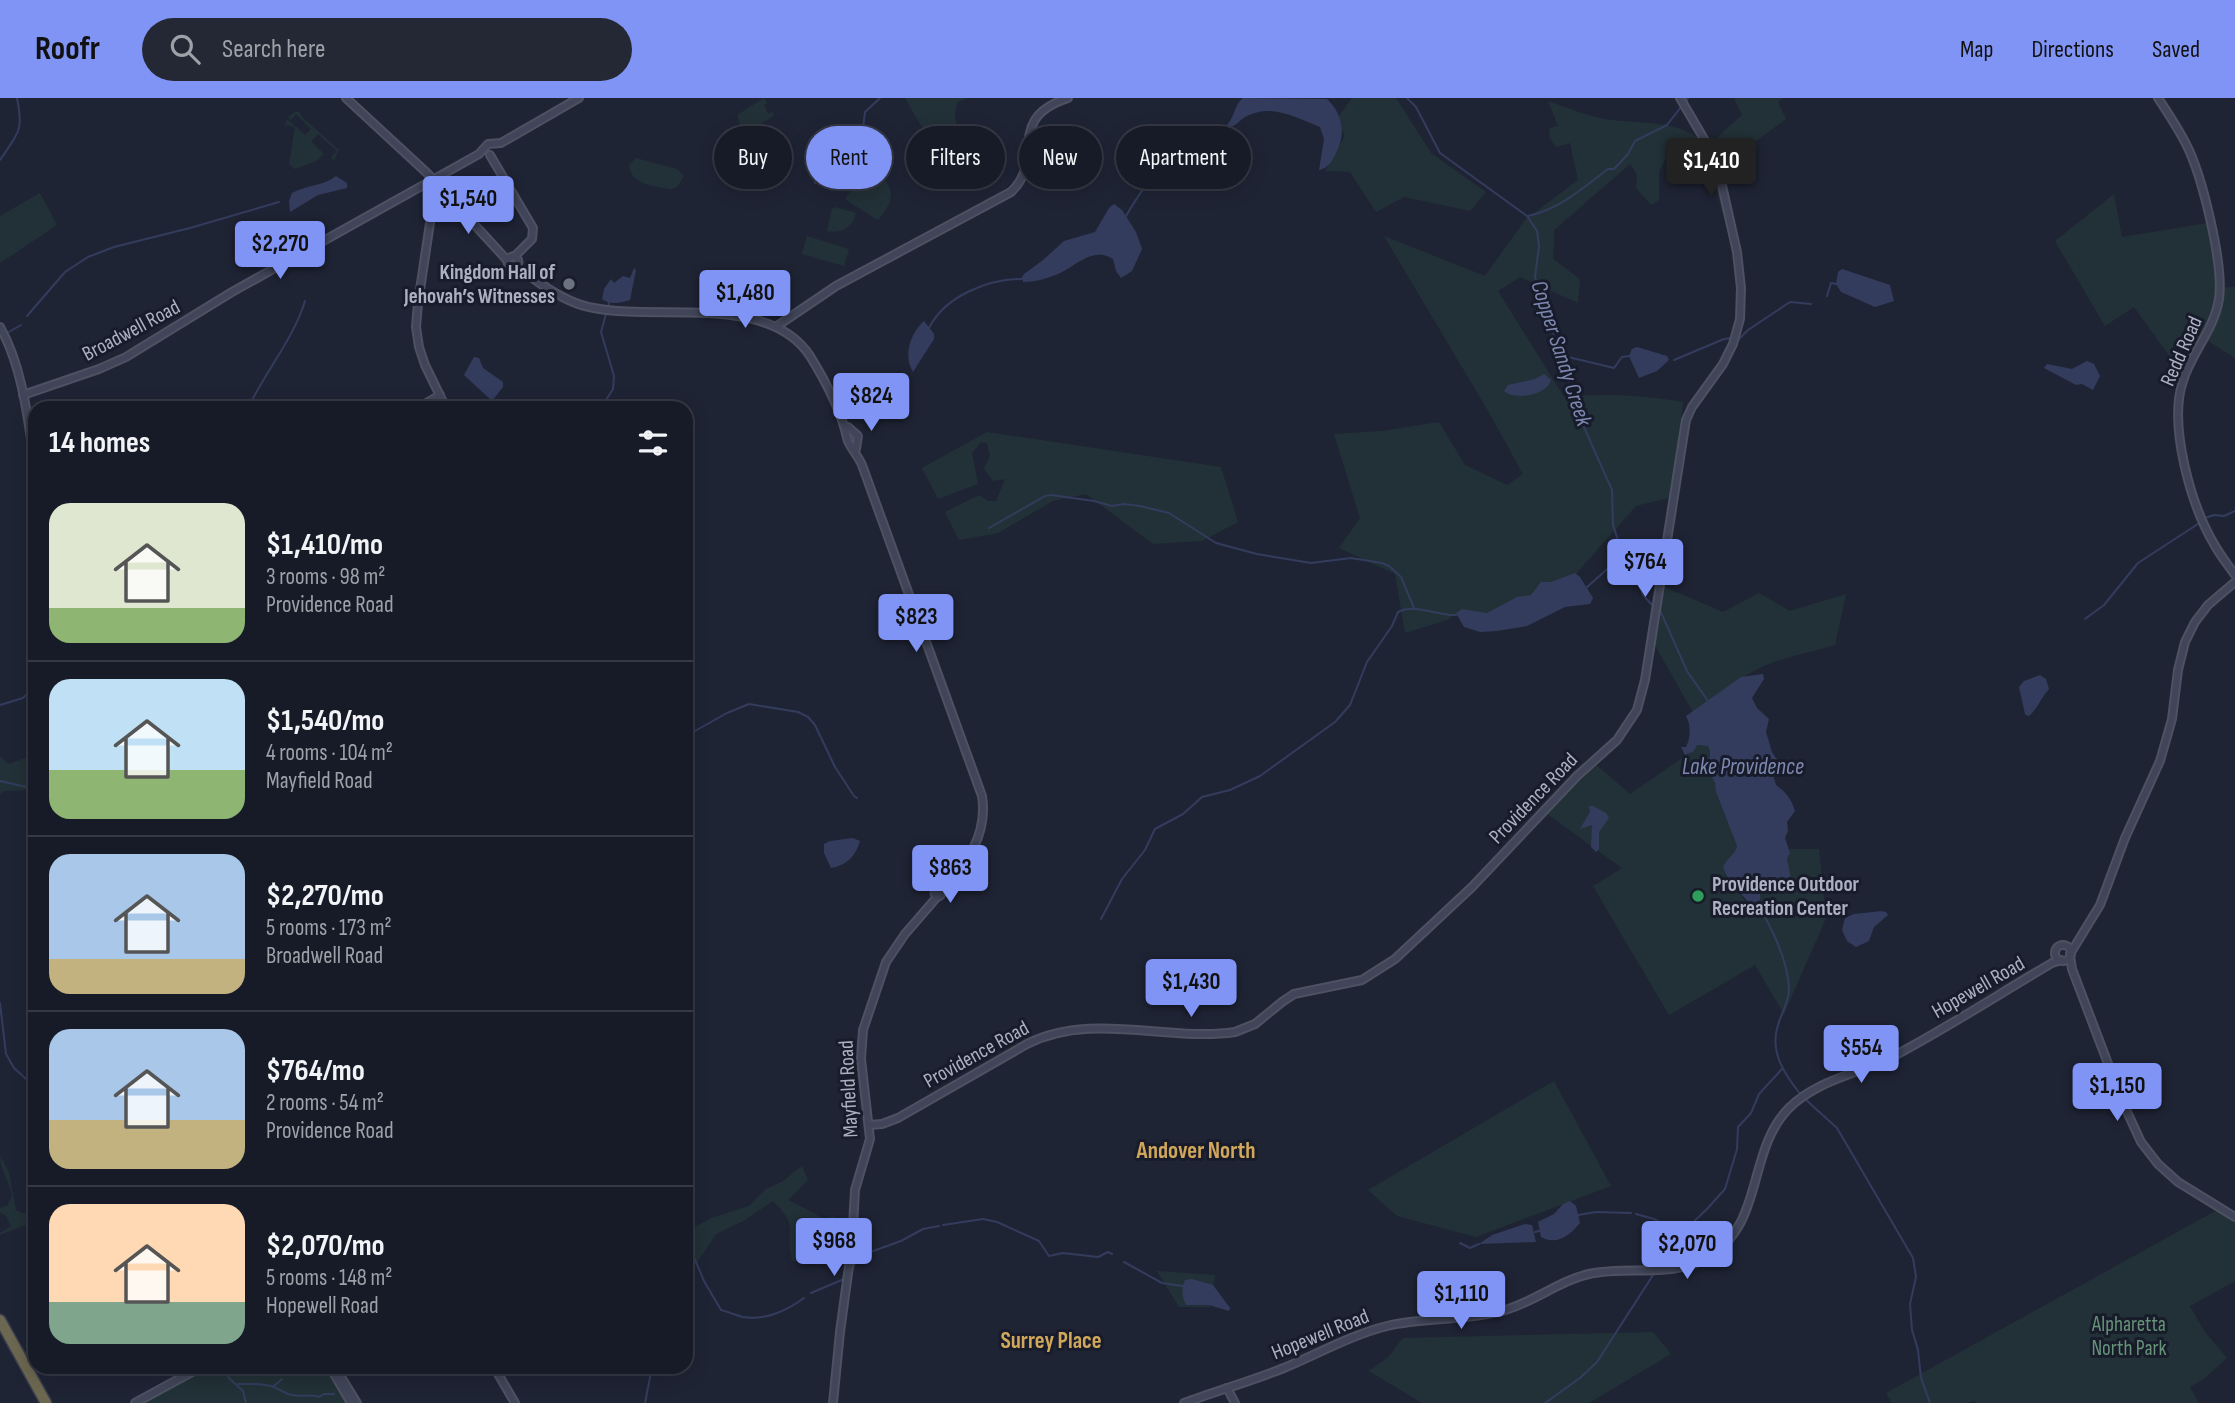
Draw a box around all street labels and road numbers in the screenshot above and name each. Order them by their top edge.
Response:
street label: Broadwell Road [78,294,184,367]
street label: Redd Road [2155,312,2208,390]
street label: Providence Road [1484,748,1583,849]
street label: Hopewell Road [1928,951,2029,1024]
street label: Providence Road [919,1015,1033,1094]
street label: Mayfield Road [833,1040,864,1138]
street label: Hopewell Road [1268,1304,1372,1365]

